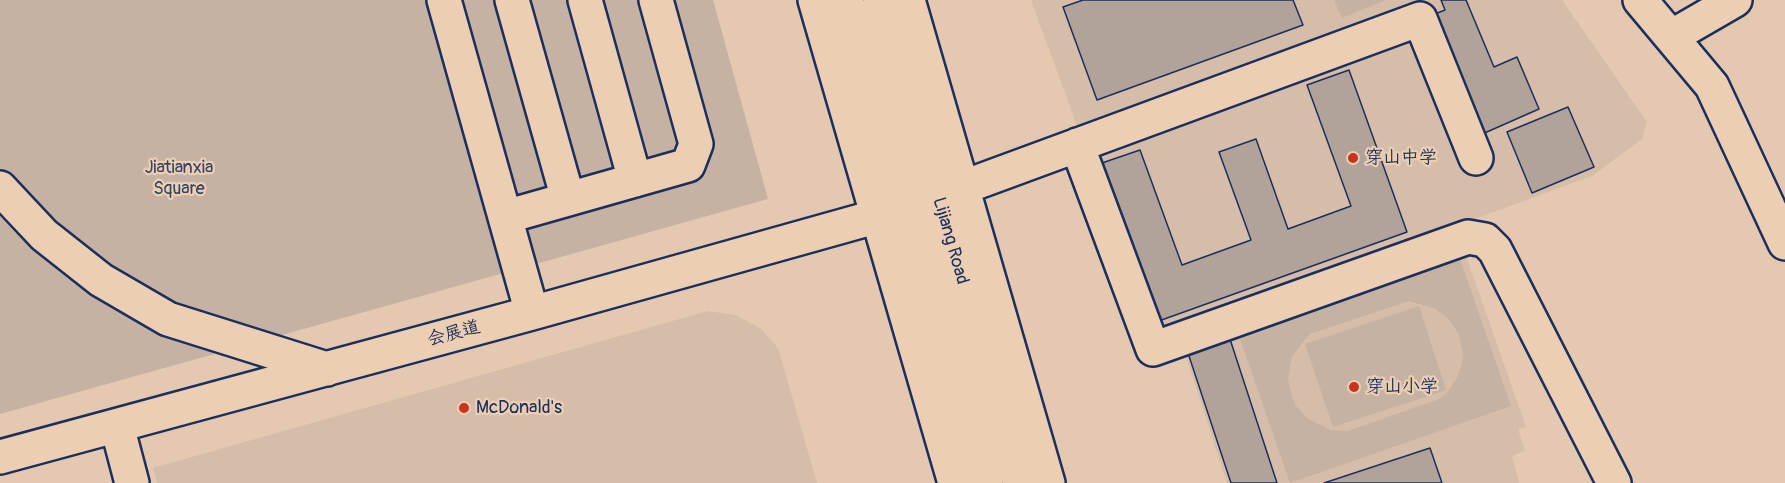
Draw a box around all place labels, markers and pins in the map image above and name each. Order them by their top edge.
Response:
place label: 穿山中学 [1365,147,1437,169]
marker: 穿山中学 [1346,151,1360,165]
place label: 穿山小学 [1366,376,1438,398]
marker: 穿山小学 [1347,380,1361,394]
place label: McDonald's [476,397,562,419]
marker: McDonald's [457,401,471,415]

